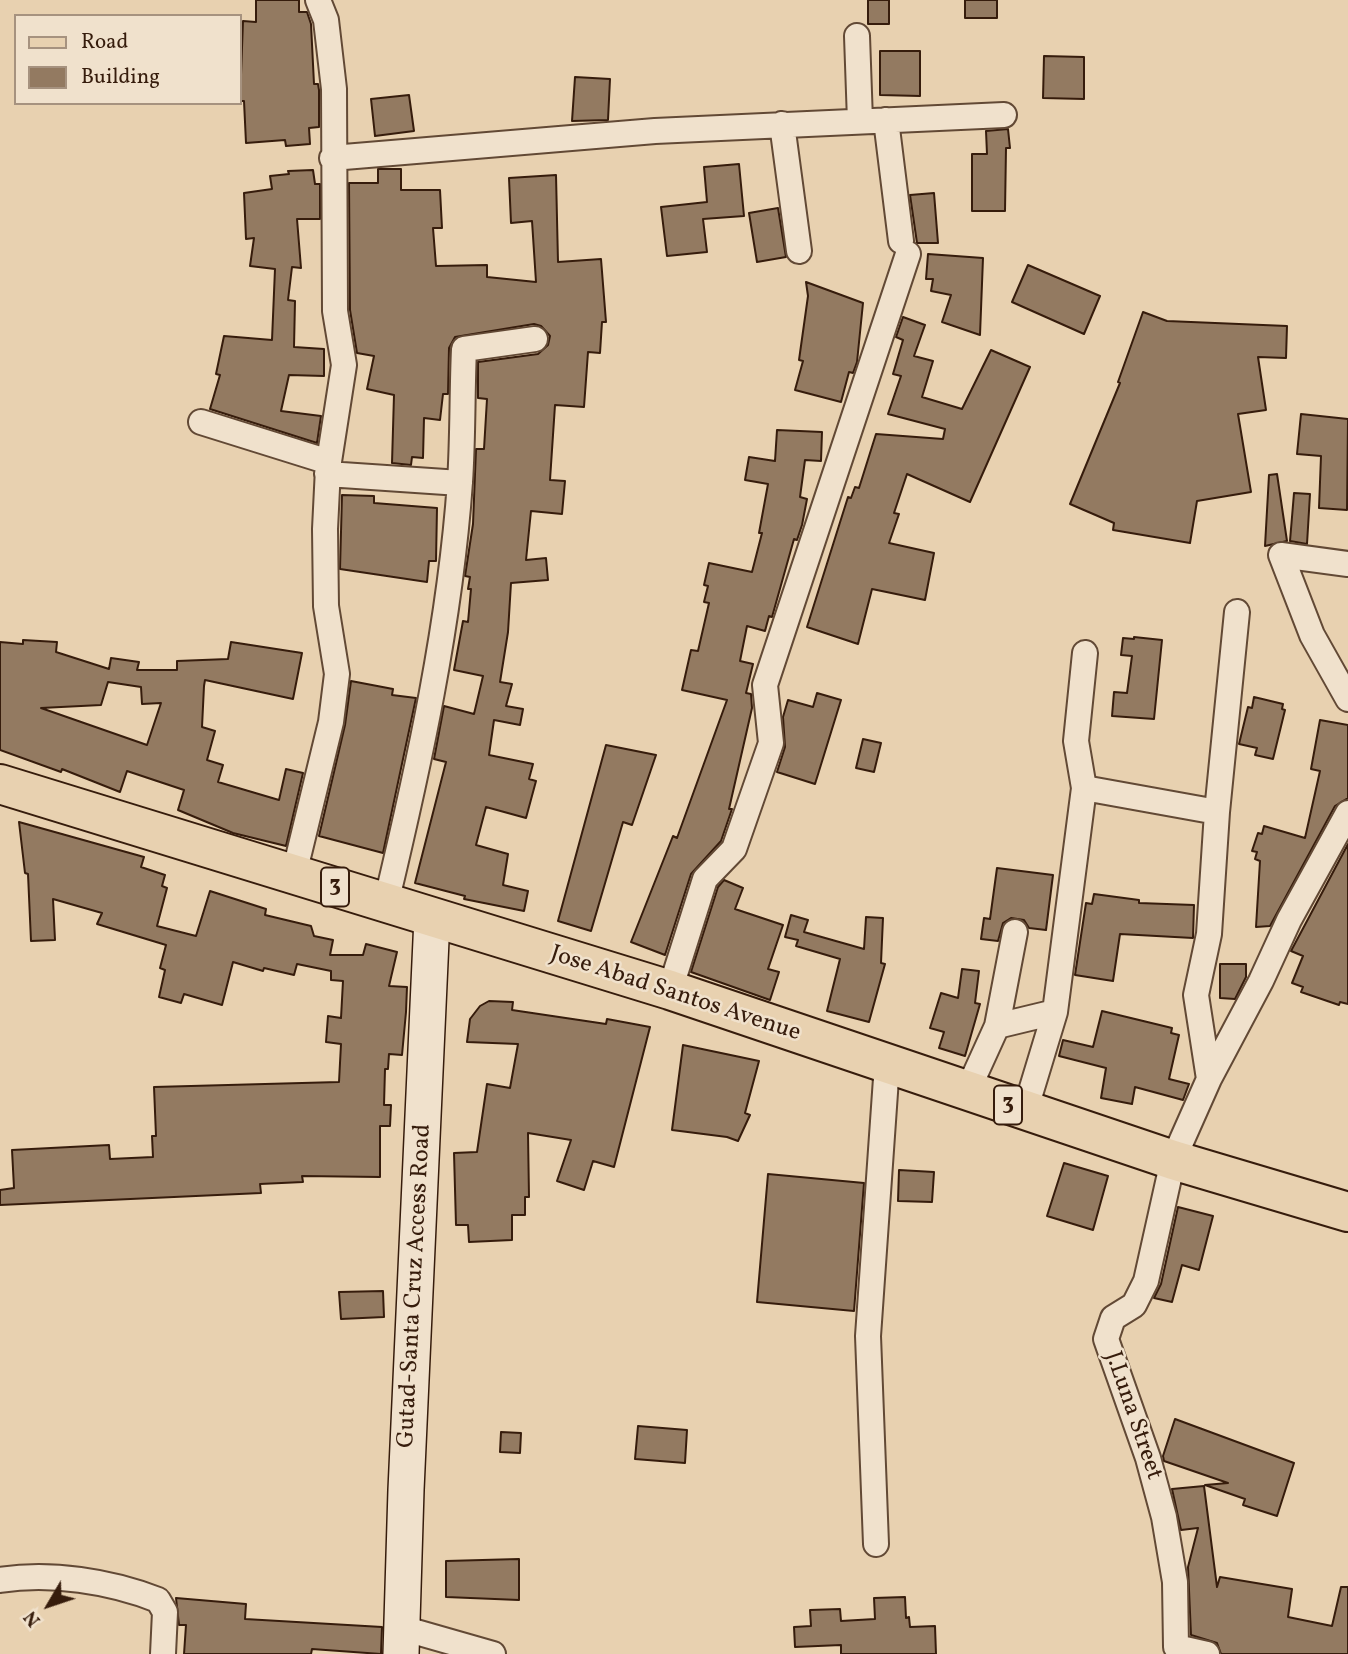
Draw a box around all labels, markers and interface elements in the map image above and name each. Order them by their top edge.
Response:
legend [14,14,242,105]
text: Road [81,28,128,57]
text: Building [81,63,160,92]
road number: 3 [321,867,349,906]
street label: Jose Abad Santos Avenue [546,941,804,1049]
road number: 3 [994,1086,1022,1124]
street label: Gutad-Santa Cruz Access Road [393,1123,439,1449]
street label: J.Luna Street [1097,1348,1167,1484]
north arrow [14,1570,84,1640]
text: N [18,1605,47,1632]

